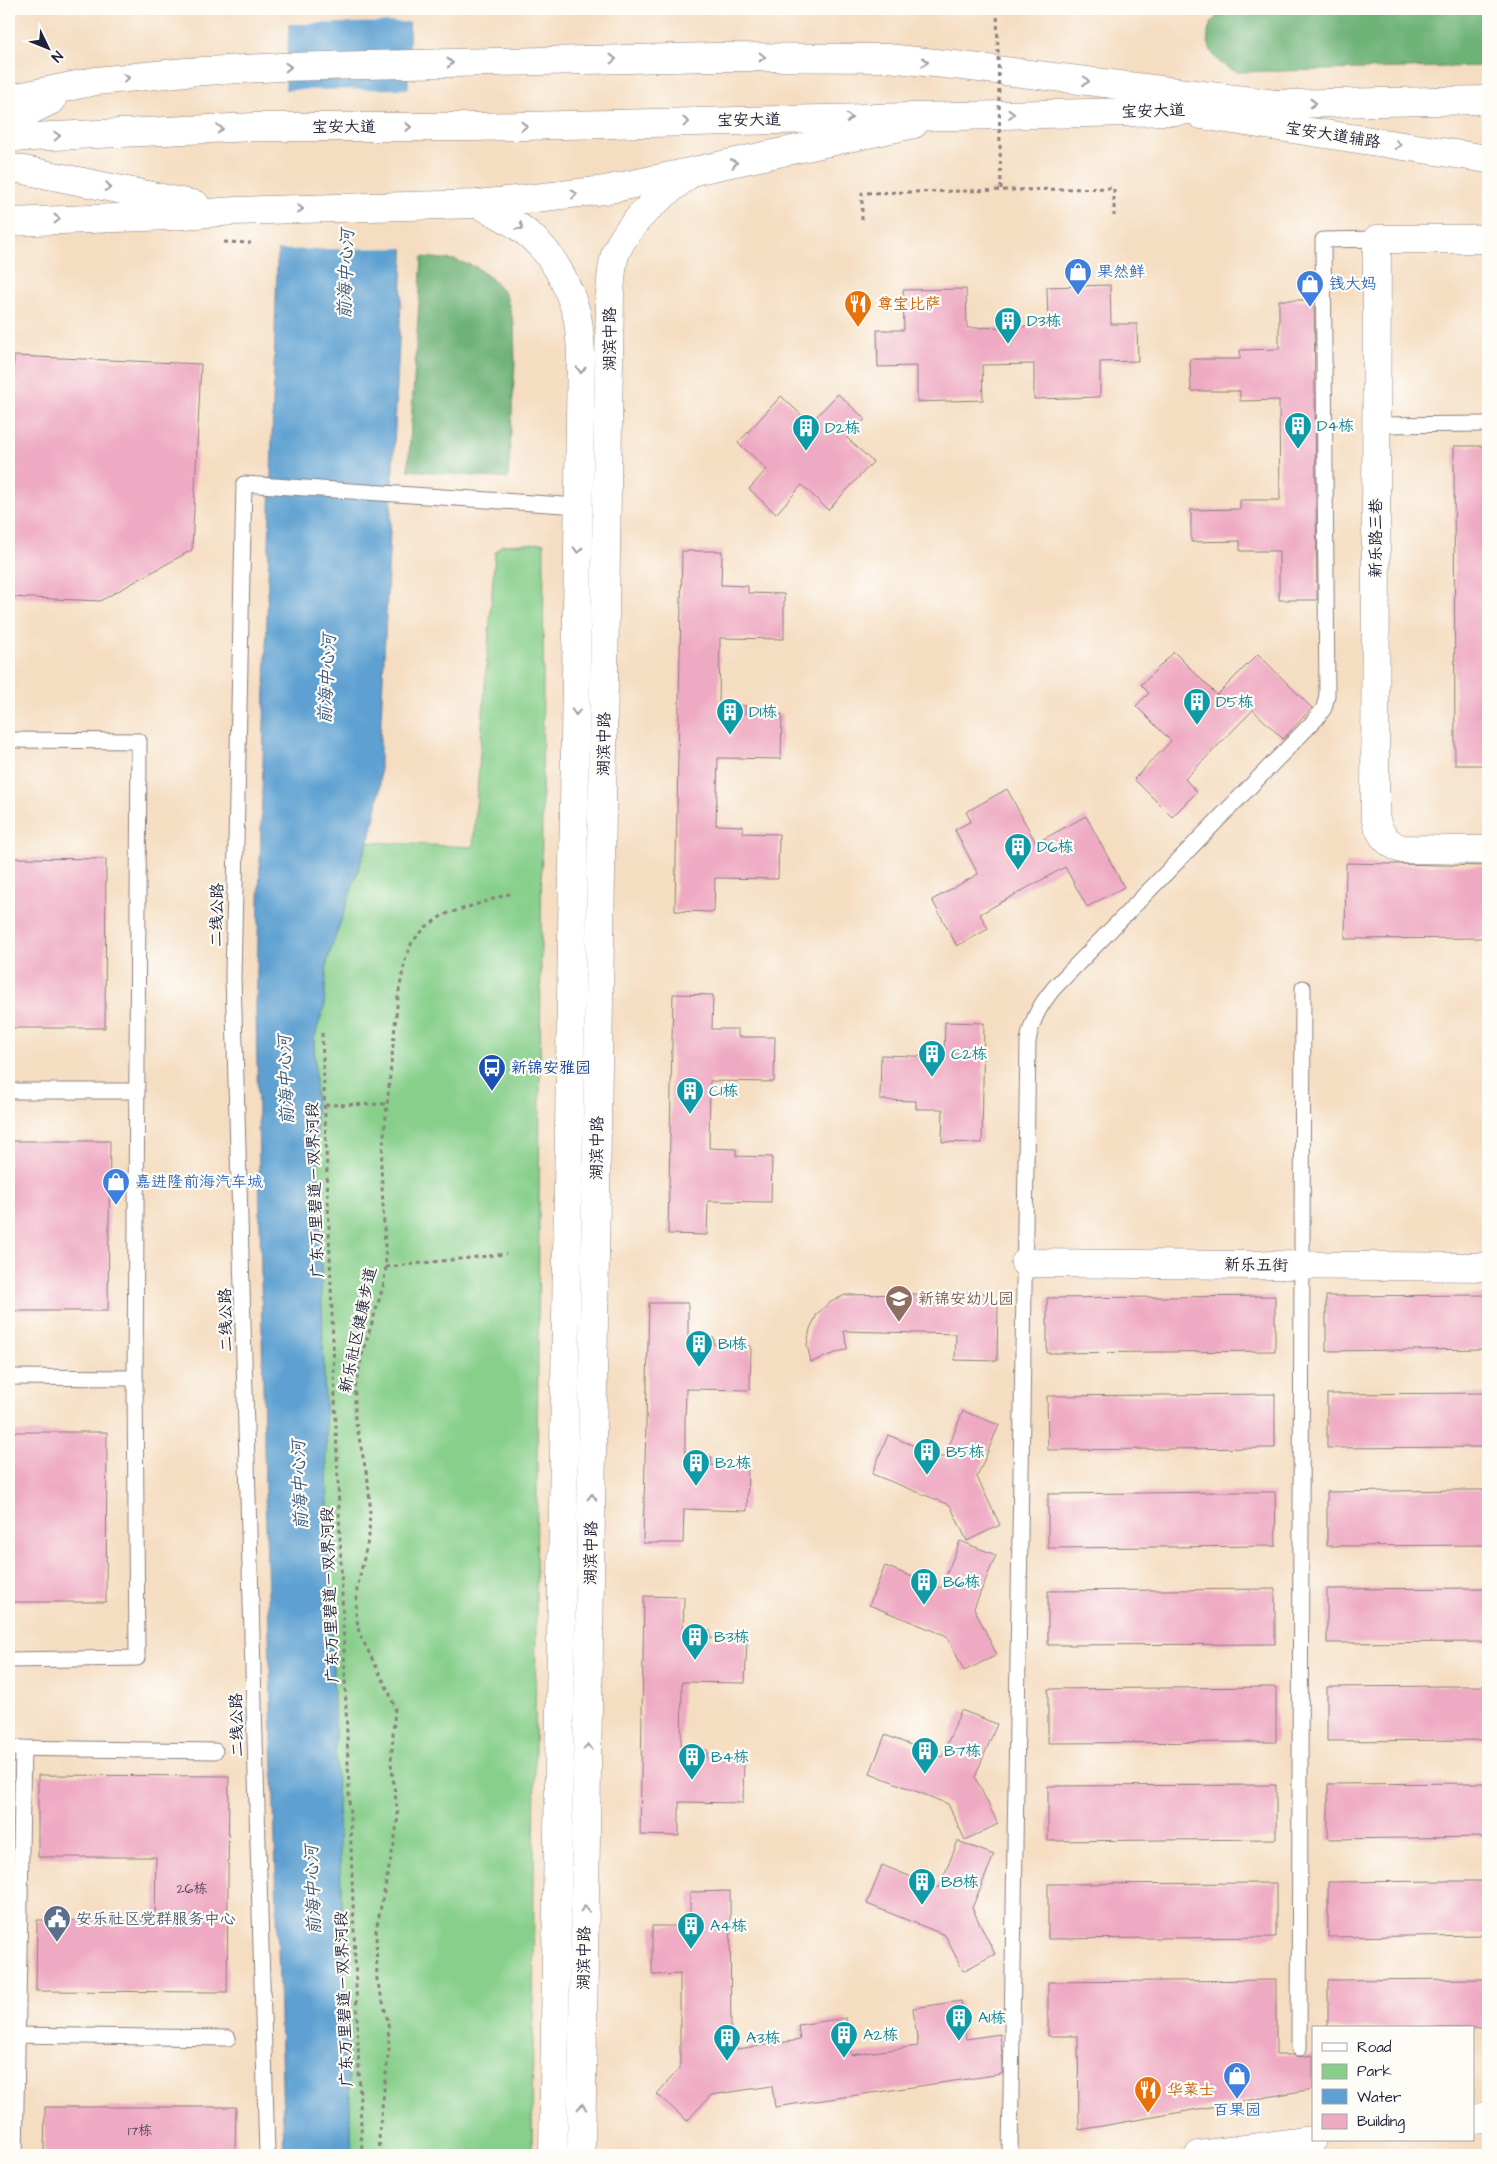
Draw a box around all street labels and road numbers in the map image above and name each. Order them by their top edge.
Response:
street label: 宝安大道 [1121,99,1185,123]
street label: 宝安大道 [717,108,781,132]
street label: 宝安大道 [312,116,376,138]
street label: 宝安大道辅路 [1284,117,1382,153]
street label: 湖滨中路 [599,307,621,371]
street label: 新乐路三巷 [1365,498,1387,578]
street label: 湖滨中路 [592,712,616,776]
street label: 二线公路 [205,883,229,947]
street label: 广东万里碧道－双界河段 [301,1102,329,1278]
street label: 湖滨中路 [585,1116,609,1180]
street label: 新乐五街 [1224,1253,1288,1277]
street label: 新乐社区健康步道 [334,1265,382,1395]
street label: 二线公路 [214,1288,238,1352]
street label: 广东万里碧道－双界河段 [316,1507,344,1683]
street label: 湖滨中路 [579,1521,603,1585]
street label: 二线公路 [225,1693,249,1757]
street label: 广东万里碧道－双界河段 [330,1911,358,2087]
street label: 湖滨中路 [572,1926,596,1990]

